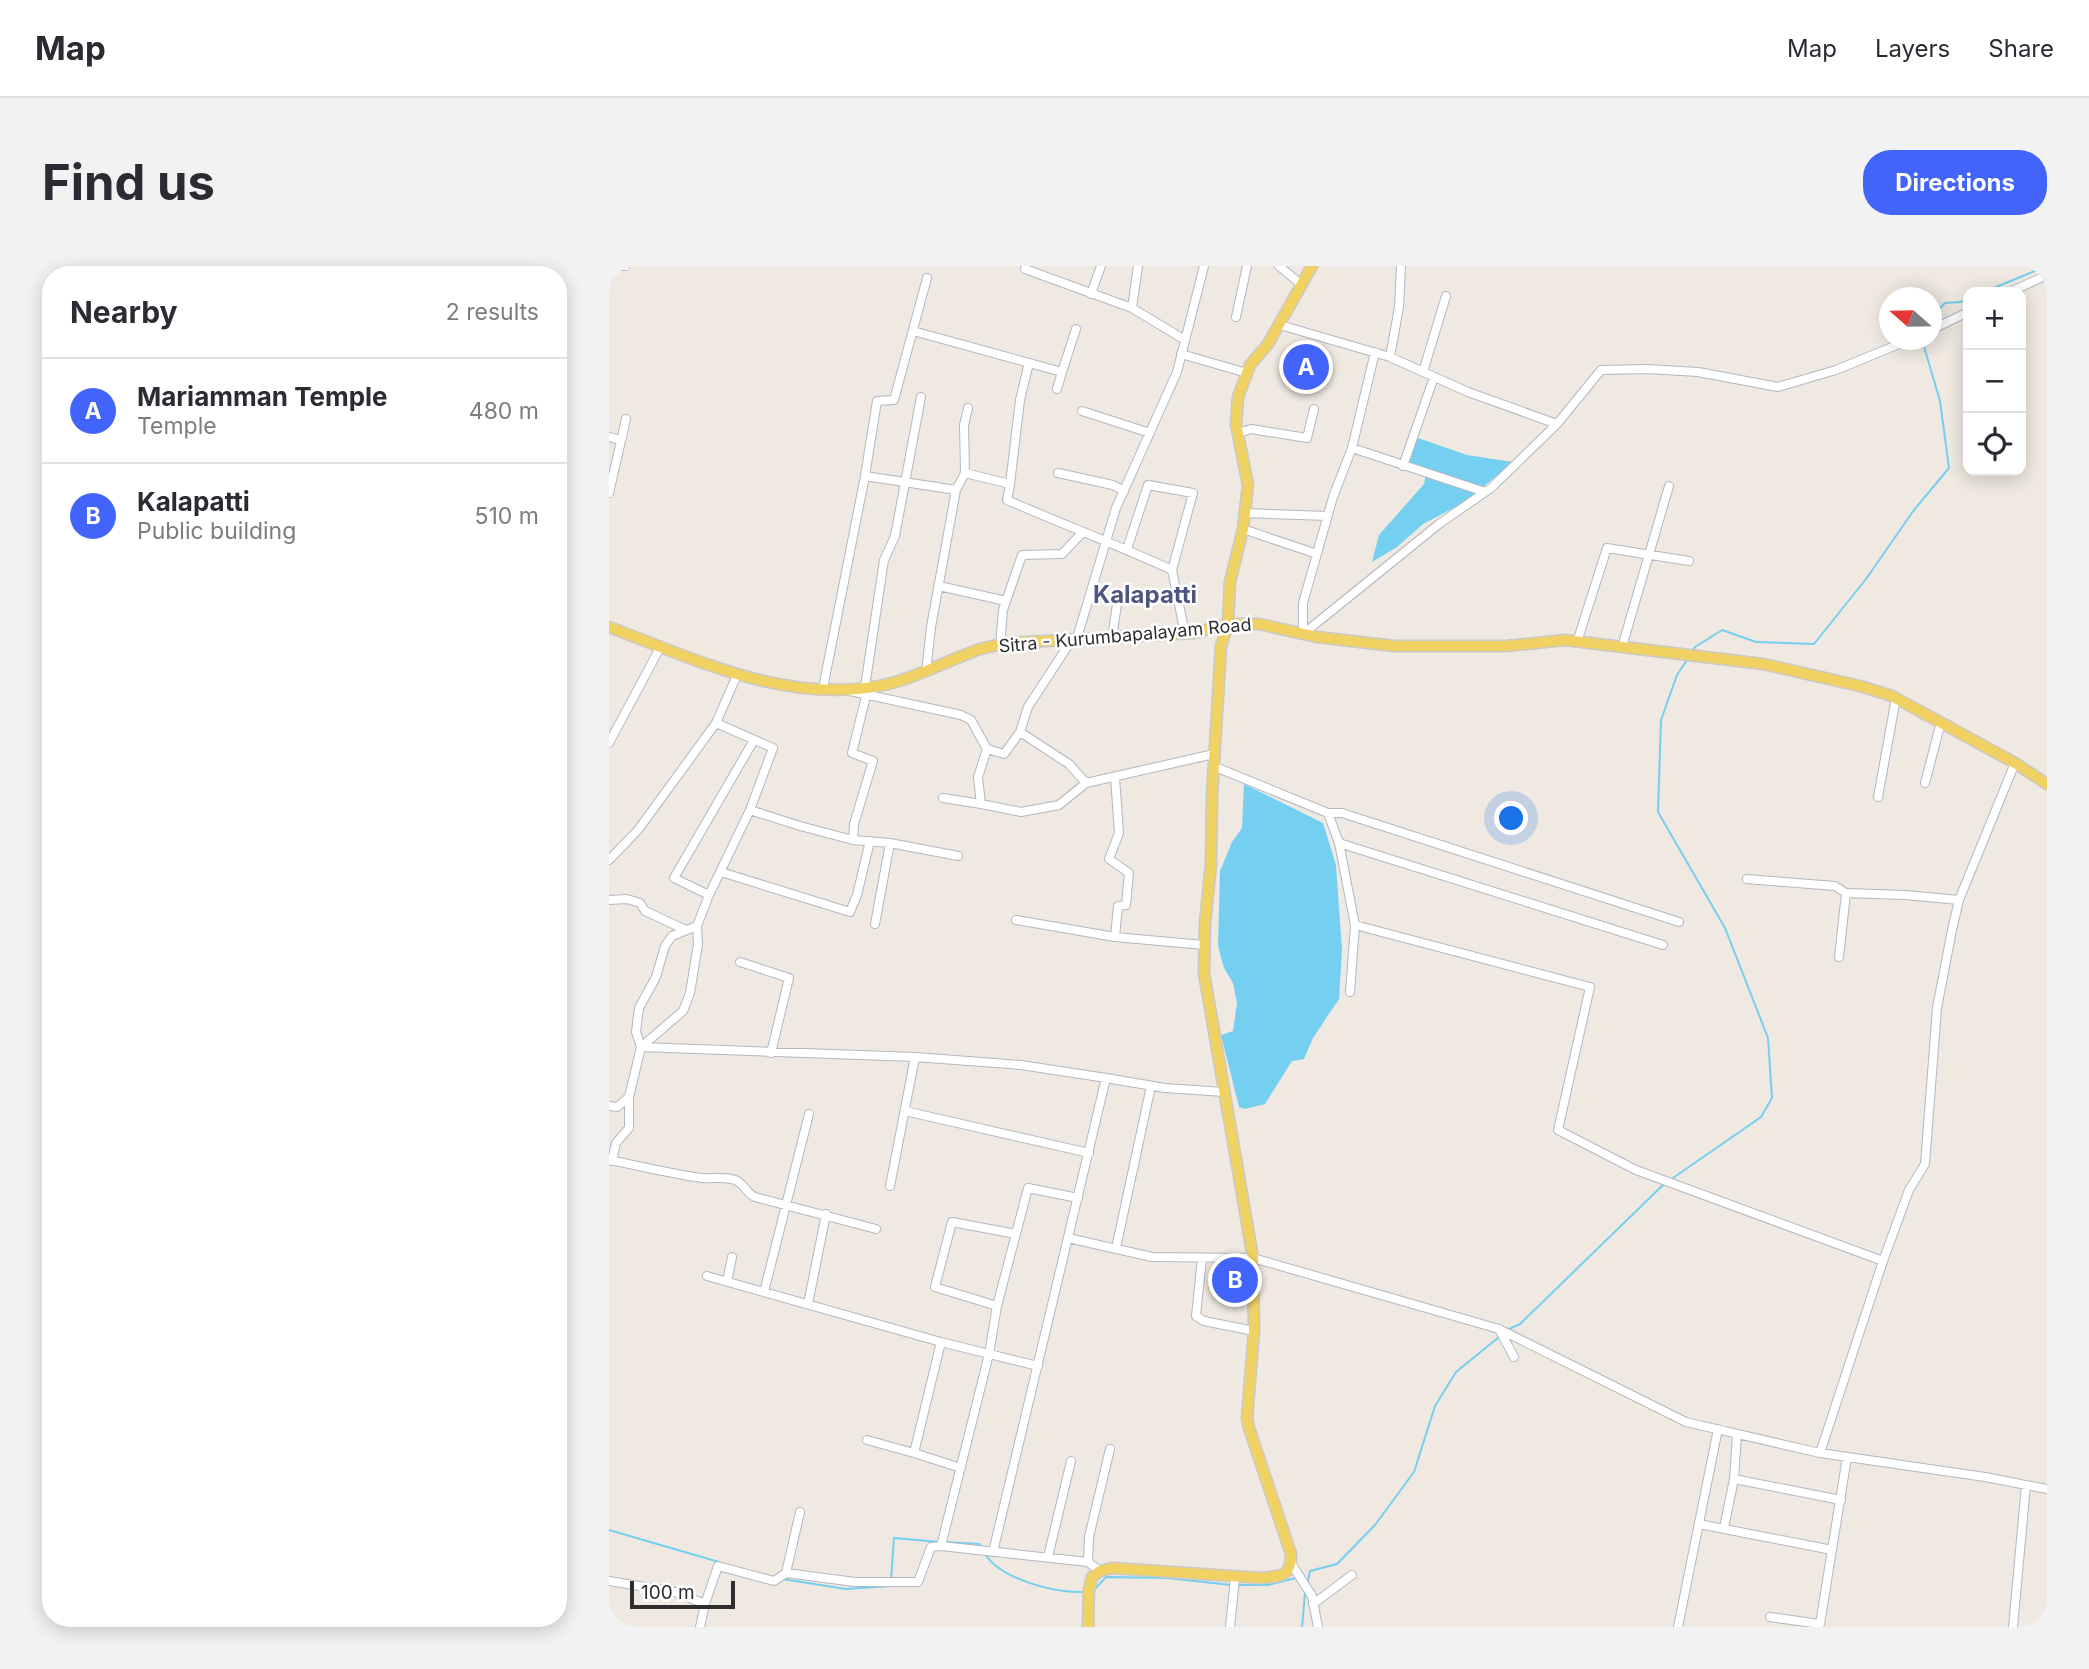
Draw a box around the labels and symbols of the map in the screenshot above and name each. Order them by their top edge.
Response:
north arrow [1879,287,1942,350]
pin: A [1283,341,1329,393]
district label: Kalapatti [1093,580,1197,609]
street label: Sitra - Kurumbapalayam Road [998,613,1252,657]
your location [1494,801,1528,835]
pin: B [1212,1254,1258,1306]
scale bar [630,1578,735,1610]

